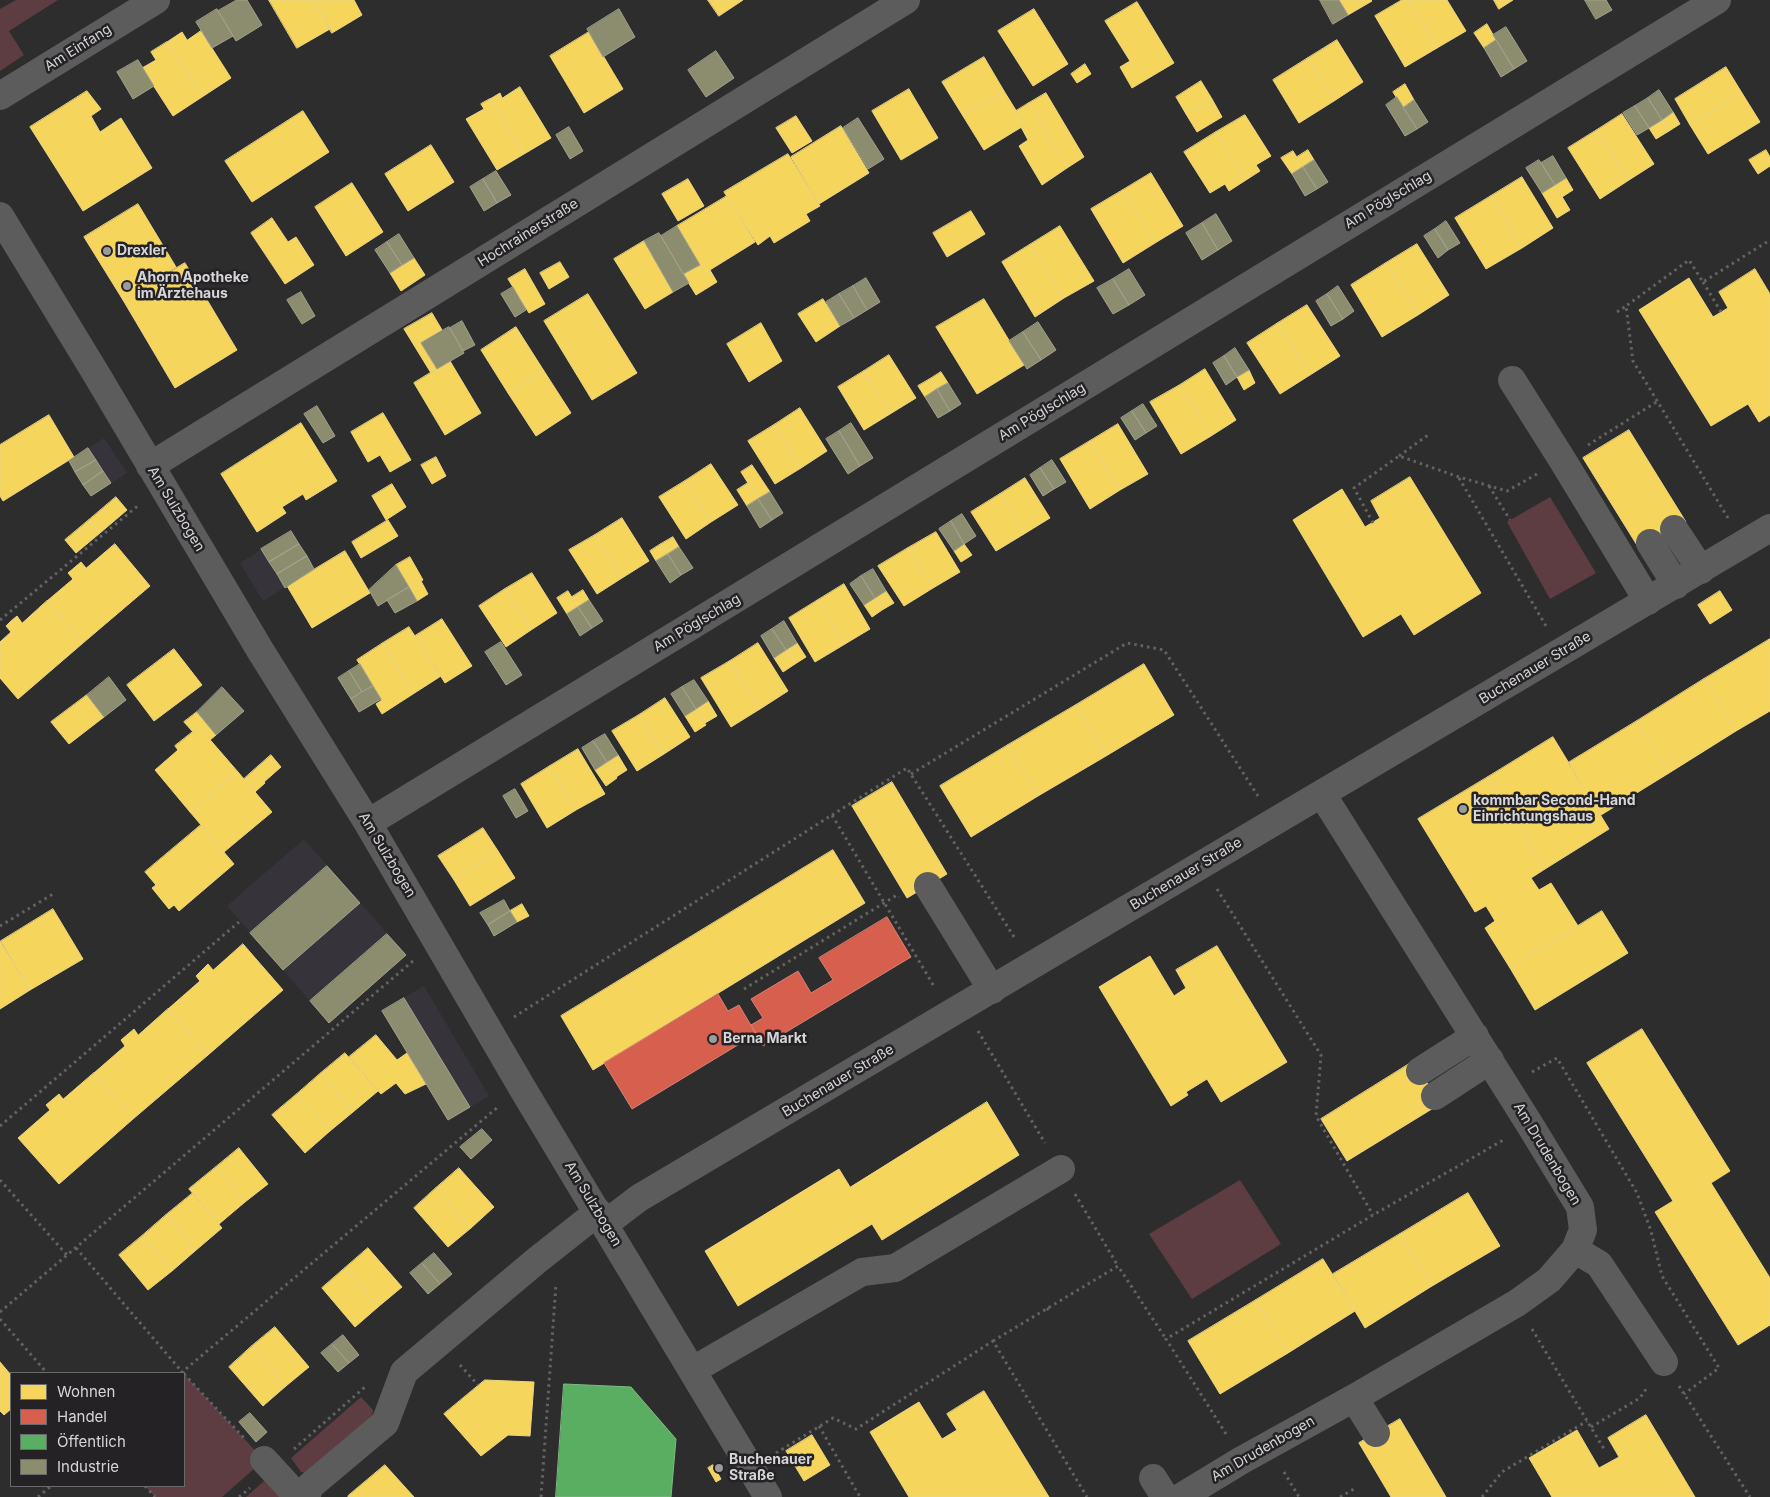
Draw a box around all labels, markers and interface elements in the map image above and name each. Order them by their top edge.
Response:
street label: Am Einfang [41,21,115,75]
street label: Am Pöglschlag [1341,167,1435,233]
street label: Hochrainerstraße [475,195,581,271]
place label: Drexler [117,243,166,259]
marker: Drexler [101,245,113,257]
place label: Ahorn Apotheke im Ärztehaus [137,270,249,302]
marker: Ahorn Apotheke im Ärztehaus [121,280,133,292]
street label: Am Pöglschlag [995,379,1089,445]
street label: Am Sulzbogen [144,463,208,555]
street label: Am Pöglschlag [650,590,744,656]
street label: Buchenauer Straße [1476,628,1594,708]
place label: kommbar Second-Hand Einrichtungshaus [1473,793,1636,826]
marker: kommbar Second-Hand Einrichtungshaus [1457,803,1469,815]
street label: Am Sulzbogen [355,809,419,901]
street label: Buchenauer Straße [1127,834,1245,914]
place label: Berna Markt [723,1031,807,1047]
marker: Berna Markt [707,1033,719,1045]
street label: Buchenauer Straße [779,1041,897,1121]
street label: Am Drudenbogen [1510,1100,1584,1208]
street label: Am Sulzbogen [561,1158,625,1250]
legend [10,1372,185,1487]
text: Wohnen [57,1382,115,1401]
text: Handel [57,1407,107,1426]
street label: Am Drudenbogen [1208,1413,1318,1485]
text: Öffentlich [57,1432,126,1451]
place label: Buchenauer Straße [729,1452,812,1484]
text: Industrie [57,1457,119,1476]
marker: Buchenauer Straße [713,1462,725,1474]

